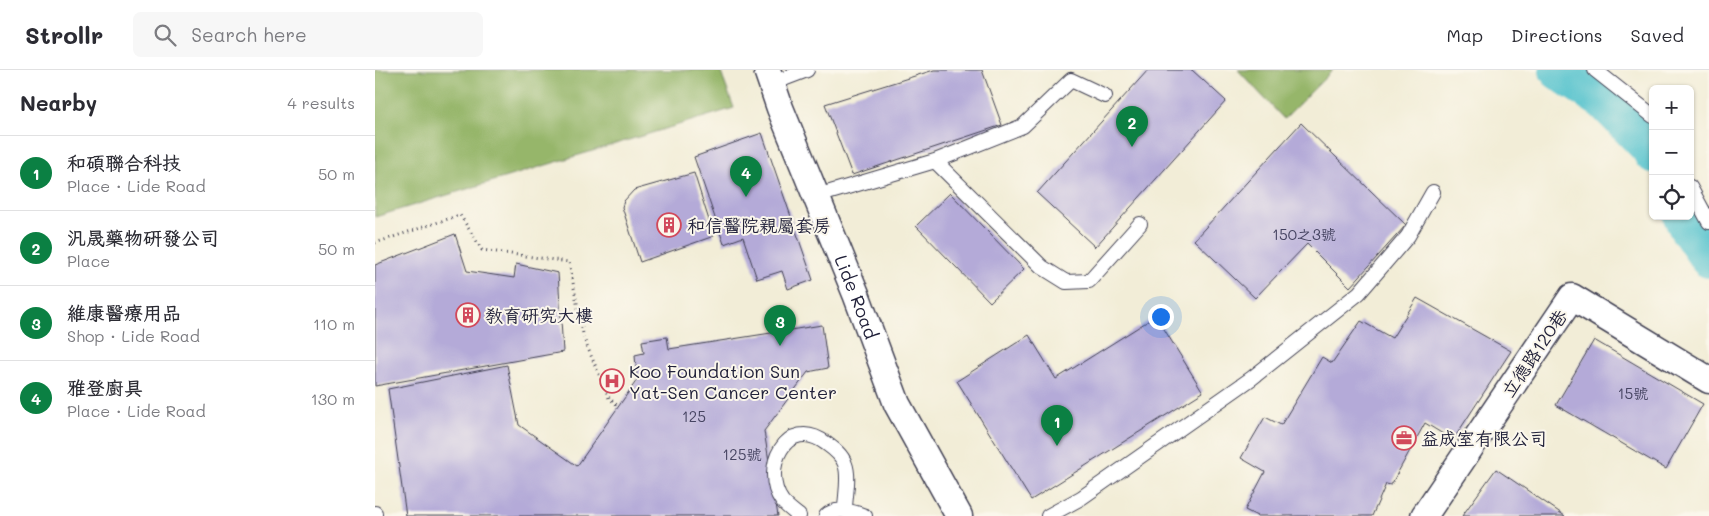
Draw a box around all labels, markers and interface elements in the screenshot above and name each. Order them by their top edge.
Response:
search box [133,12,483,57]
text: Strollr [25,19,103,50]
icon: search [151,21,179,49]
text: Search here [191,22,307,47]
text: Map [1446,23,1483,47]
text: Directions [1511,23,1603,47]
text: Saved [1631,23,1684,47]
map controls [1649,85,1694,220]
button: + [1649,85,1694,130]
text: Nearby [20,89,97,116]
text: 4 results [287,92,355,113]
pin: 2 [1116,106,1148,147]
button: − [1649,130,1694,175]
text: 和碩聯合科技 [67,150,181,175]
pin: 4 [730,156,762,197]
text: 1 [32,163,40,184]
text: 50 m [318,163,355,184]
text: Place · Lide Road [67,175,206,196]
button: locate [1649,175,1694,220]
building icon: 和信醫院親屬套房 [656,212,682,238]
place label: 和信醫院親屬套房 [687,213,831,237]
house number: 150之3號 [1272,224,1336,244]
text: 汎晟藥物研發公司 [67,225,219,250]
text: 2 [32,238,40,259]
text: 50 m [318,238,355,259]
text: Place [67,250,110,271]
street label: Lide Road [829,251,884,342]
text: 維康醫療用品 [67,300,181,325]
building icon: 教育研究大樓 [455,302,481,328]
place label: 教育研究大樓 [485,303,593,327]
your location [1148,304,1174,330]
street label: 立德路120巷 [1496,304,1572,402]
pin: 3 [764,305,796,346]
text: 3 [31,313,41,334]
text: 110 m [313,313,355,334]
text: Shop · Lide Road [67,325,200,346]
place label: Koo Foundation Sun Yat-Sen Cancer Center [629,359,837,404]
hospital icon: Koo Foundation Sun Yat-Sen Cancer Center [599,368,625,394]
text: 雅登廚具 [67,375,143,400]
house number: 15號 [1618,383,1648,403]
text: 4 [31,388,41,409]
text: 130 m [311,388,355,409]
text: Place · Lide Road [67,400,206,421]
pin: 1 [1041,405,1073,446]
house number: 125 [682,406,706,426]
office icon: 益成室有限公司 [1391,425,1417,451]
place label: 益成室有限公司 [1421,426,1547,450]
house number: 125號 [723,444,761,464]

